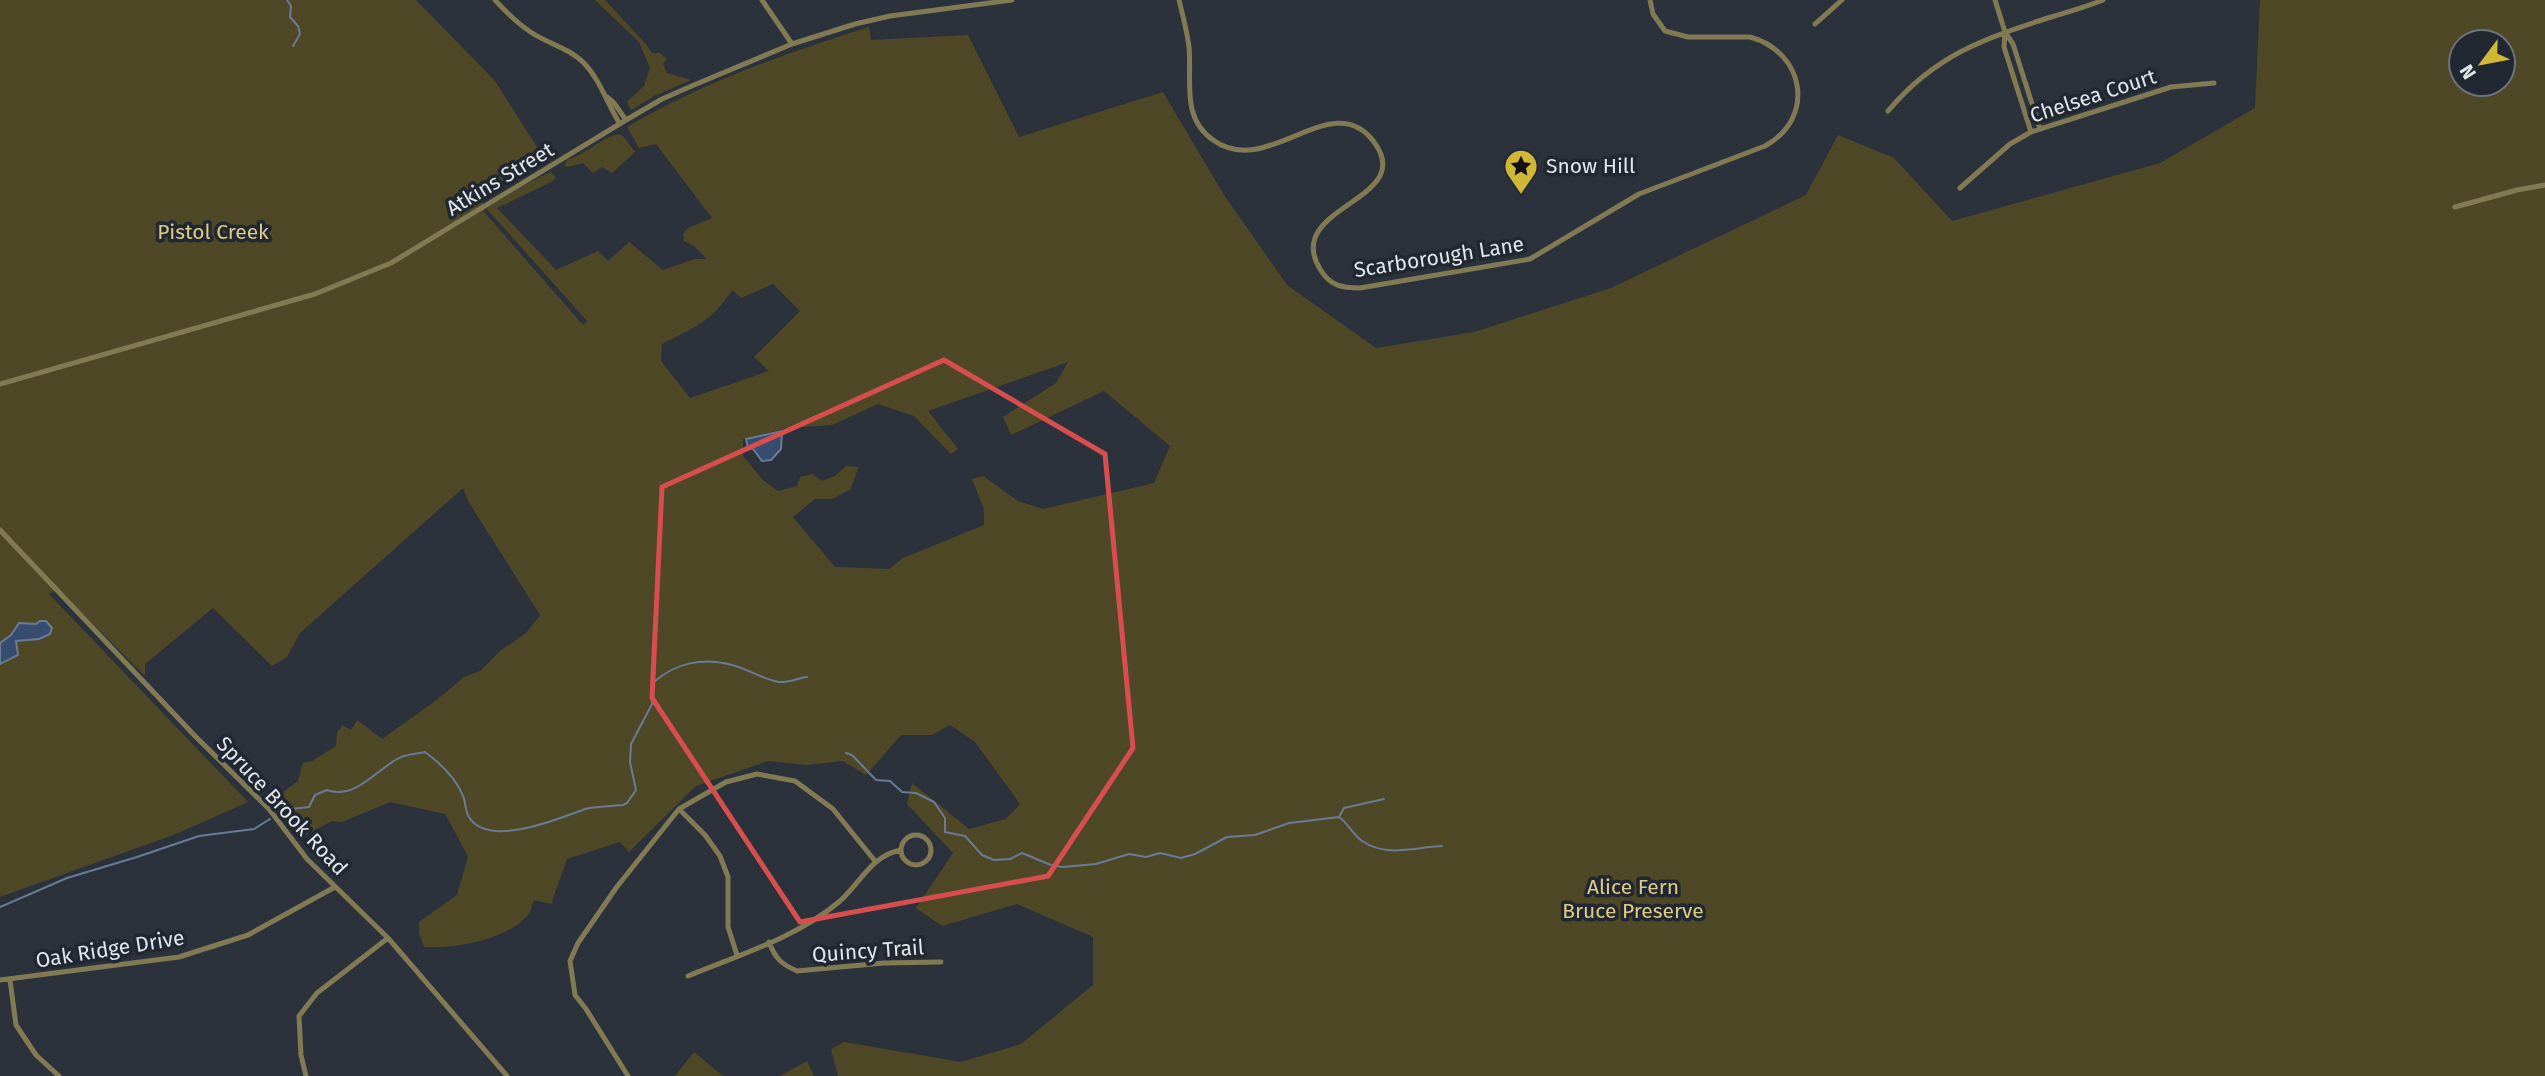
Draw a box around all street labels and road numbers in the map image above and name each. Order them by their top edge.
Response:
street label: Chelsea Court [2027,63,2160,129]
street label: Atkins Street [441,137,559,221]
street label: Scarborough Lane [1352,231,1526,283]
street label: Spruce Brook Road [211,731,353,881]
street label: Oak Ridge Drive [34,924,186,974]
street label: Quincy Trail [811,934,925,968]

